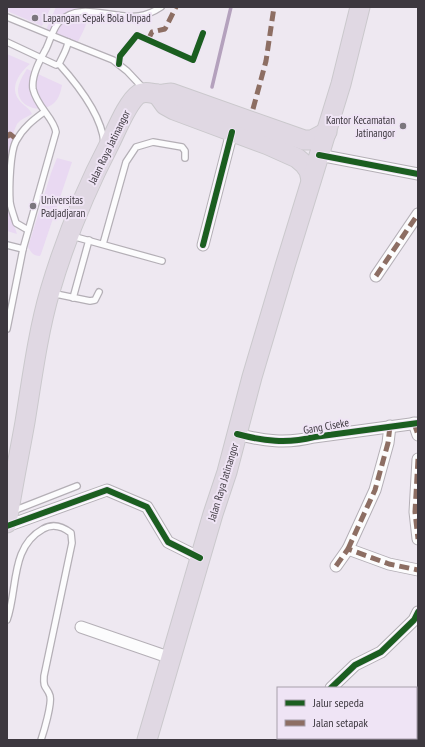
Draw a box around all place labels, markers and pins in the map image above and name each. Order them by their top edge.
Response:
place label: Lapangan Sepak Bola Unpad [43,11,151,25]
marker: Lapangan Sepak Bola Unpad [30,13,40,23]
place label: Kantor Kecamatan Jatinangor [326,113,395,140]
marker: Kantor Kecamatan Jatinangor [398,121,408,131]
place label: Universitas Padjadjaran [41,193,86,220]
marker: Universitas Padjadjaran [28,201,38,211]

